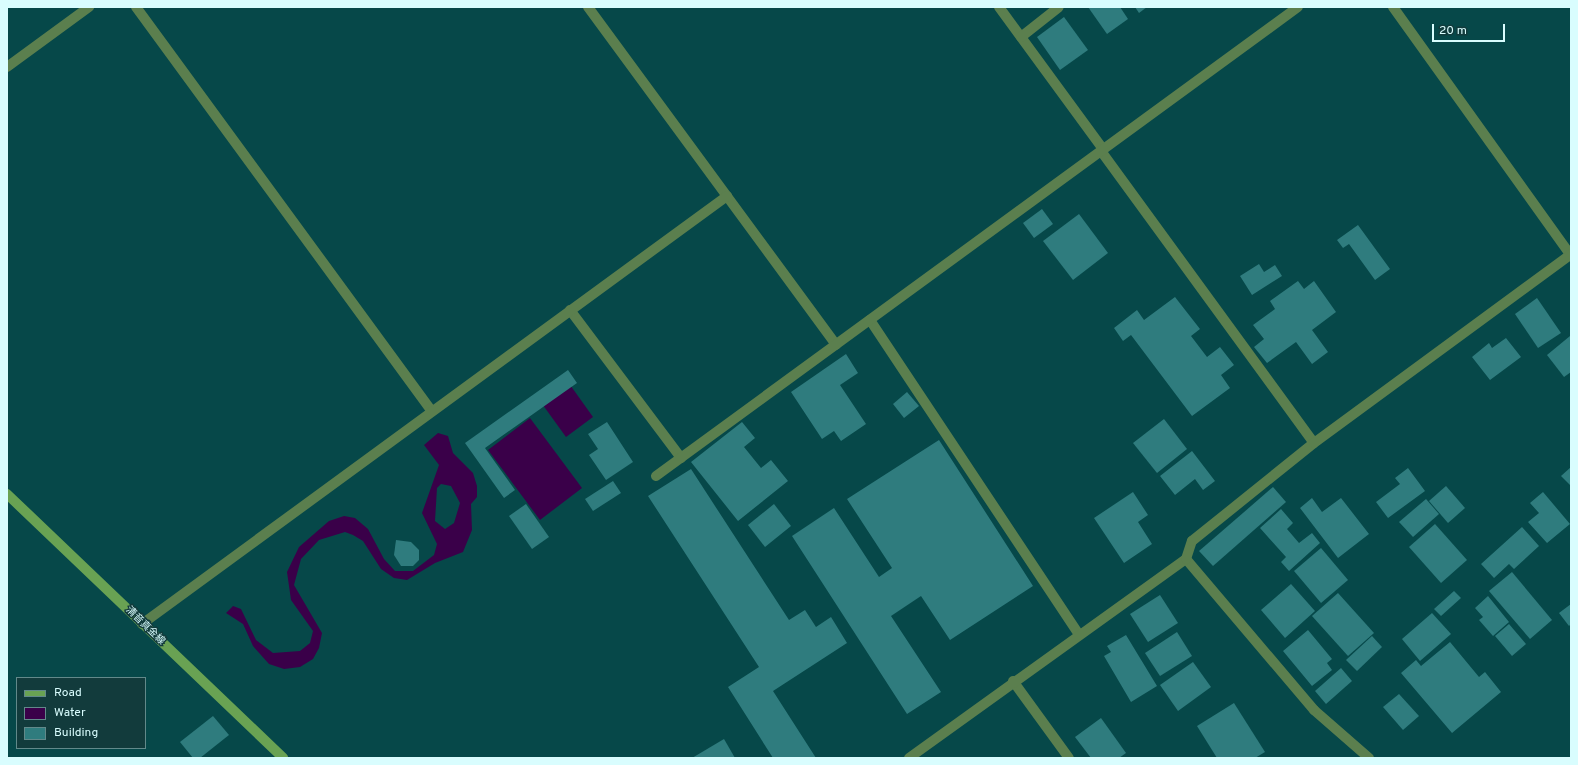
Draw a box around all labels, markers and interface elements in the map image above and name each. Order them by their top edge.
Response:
scale bar [1434,16,1507,42]
text: 20 m [1439,23,1467,39]
street label: 清音真金線 [123,604,167,648]
legend [16,677,146,749]
text: Road [54,685,82,701]
text: Water [54,705,86,721]
text: Building [54,725,98,741]

